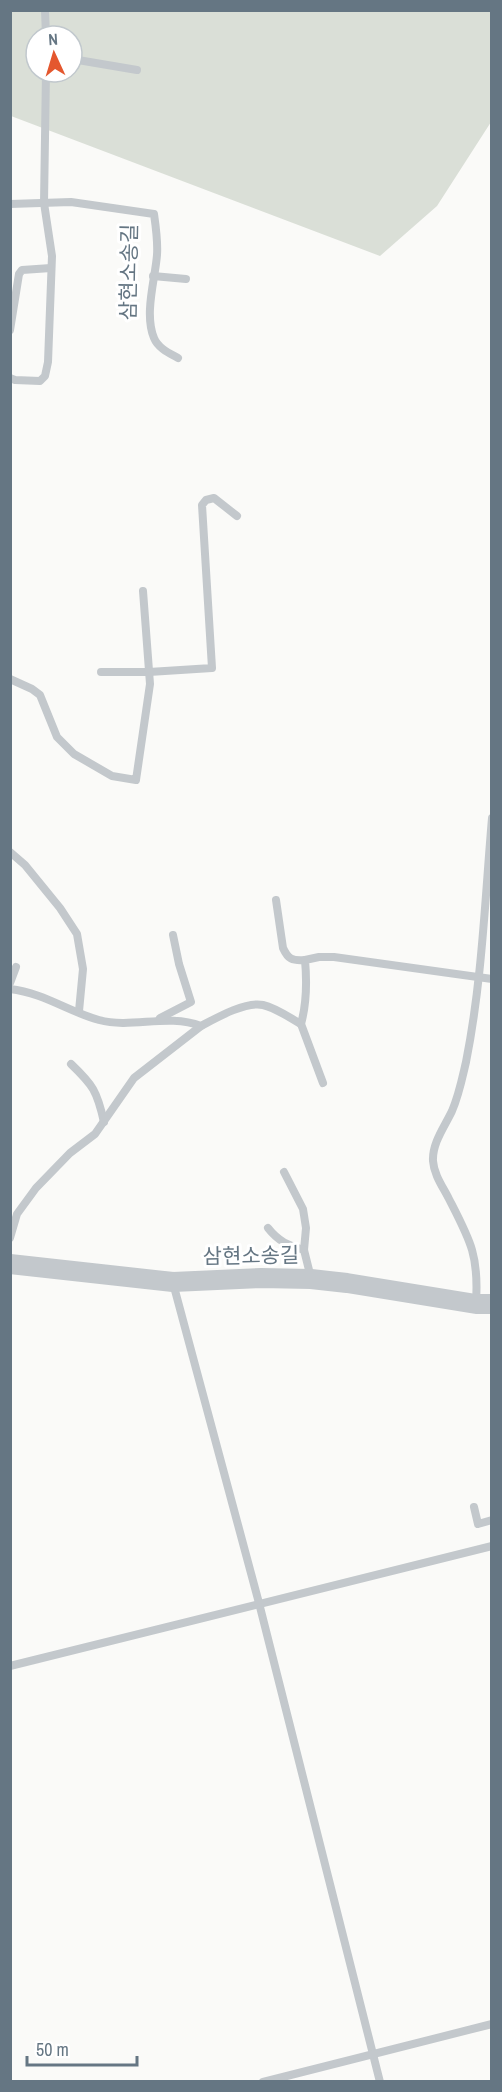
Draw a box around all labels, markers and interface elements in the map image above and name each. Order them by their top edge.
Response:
north arrow [24,24,84,84]
text: N [47,28,58,50]
street label: 삼현소송길 [113,223,144,321]
street label: 삼현소송길 [202,1240,300,1271]
scale bar [27,2029,136,2067]
text: 50 m [36,2037,69,2062]

